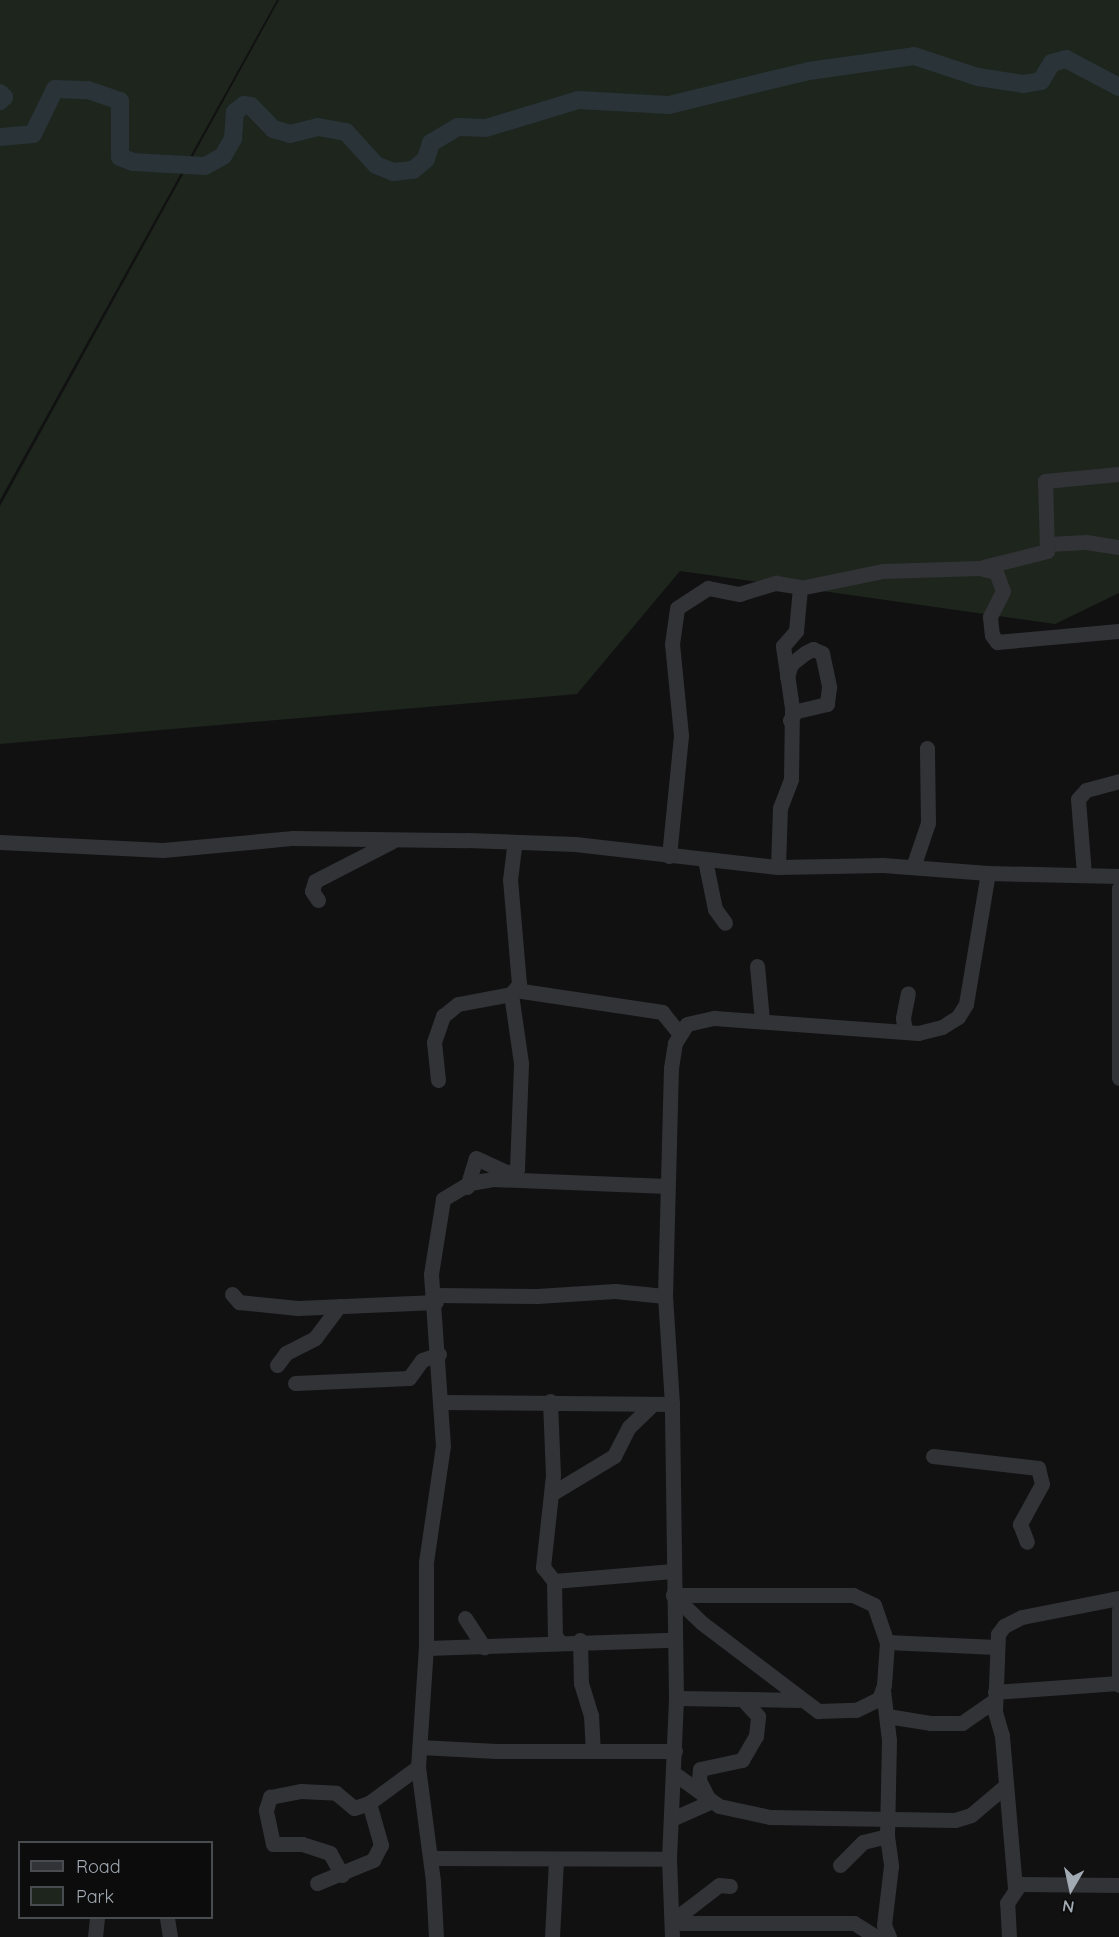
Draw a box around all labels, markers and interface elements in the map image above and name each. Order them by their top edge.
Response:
legend [18,1841,213,1919]
text: Road [76,1855,121,1878]
north arrow [1041,1859,1101,1919]
text: Park [76,1885,114,1908]
text: N [1061,1896,1076,1918]

